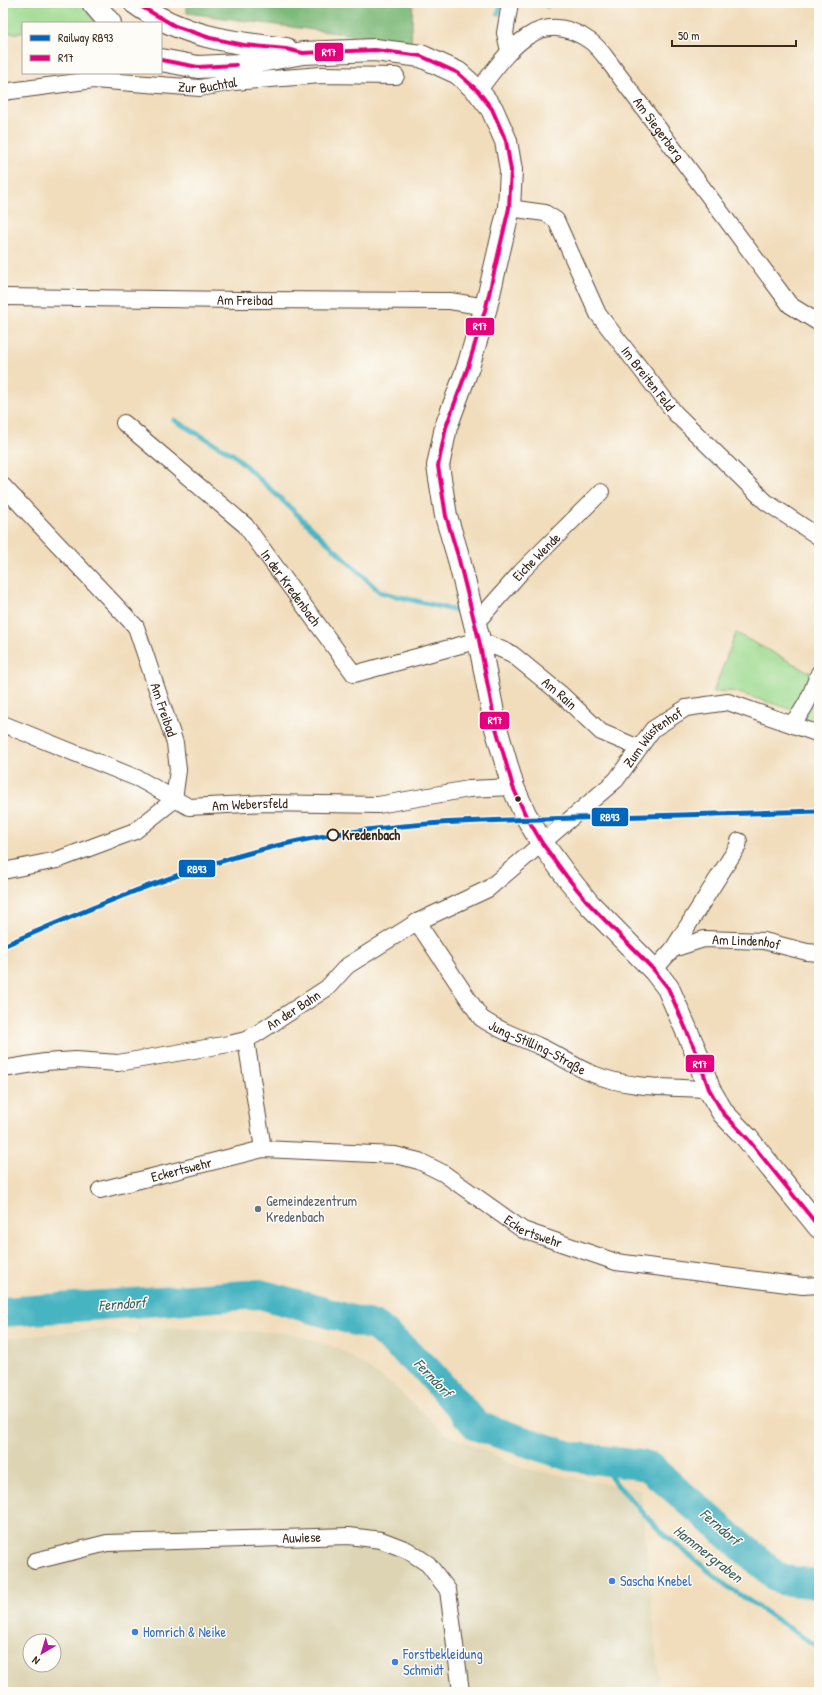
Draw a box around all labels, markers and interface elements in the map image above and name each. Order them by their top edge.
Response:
legend [22,22,162,74]
scale bar [672,22,796,48]
text: 50 m [678,27,699,44]
text: Railway RB93 [58,29,113,46]
line badge: R17 [314,42,344,62]
text: R17 [322,45,337,59]
text: R17 [58,49,74,66]
street label: Zur Buchtal [178,72,238,97]
street label: Am Siegerberg [629,93,689,165]
street label: Am Freibad [217,290,273,309]
line badge: R17 [465,317,495,336]
text: R17 [473,319,488,333]
street label: Im Breiten Feld [617,342,680,415]
street label: Eiche Wende [508,528,565,585]
street label: In der Kredenbach [257,545,326,630]
street label: Am Rain [538,672,582,714]
street label: Am Freibad [146,680,182,739]
street label: Zum Wüstenhof [618,703,686,771]
line badge: R17 [479,711,510,730]
text: R17 [488,713,503,727]
street label: Am Webersfeld [212,793,288,815]
unlabelled marker [513,794,523,804]
line badge: RB93 [591,807,629,827]
text: RB93 [600,810,620,824]
place label: Kredenbach [342,825,400,844]
marker: Kredenbach [326,828,340,842]
line badge: RB93 [178,859,216,878]
text: RB93 [187,862,207,876]
street label: Am Lindenhof [712,929,782,954]
street label: An der Bahn [262,985,324,1034]
street label: Jung-Stilling-Straße [486,1015,590,1079]
line badge: R17 [685,1054,715,1073]
text: R17 [693,1057,708,1071]
street label: Eckertswehr [149,1152,214,1186]
place label: Gemeindezentrum Kredenbach [266,1191,357,1226]
marker: Gemeindezentrum Kredenbach [253,1204,263,1214]
street label: Eckertswehr [501,1210,566,1252]
water label: Ferndorf [98,1291,149,1316]
water label: Ferndorf [409,1353,459,1404]
water label: Ferndorf [696,1503,747,1552]
water label: Hammergraben [669,1520,748,1588]
street label: Auwiese [282,1527,322,1547]
place label: Sascha Knebel [620,1571,692,1590]
marker: Sascha Knebel [607,1576,617,1586]
place label: Homrich & Neike [143,1622,226,1641]
marker: Homrich & Neike [130,1627,140,1637]
north arrow [22,1633,62,1673]
place label: Forstbekleidung Schmidt [402,1644,483,1679]
text: N [29,1653,42,1668]
marker: Forstbekleidung Schmidt [390,1657,400,1667]

